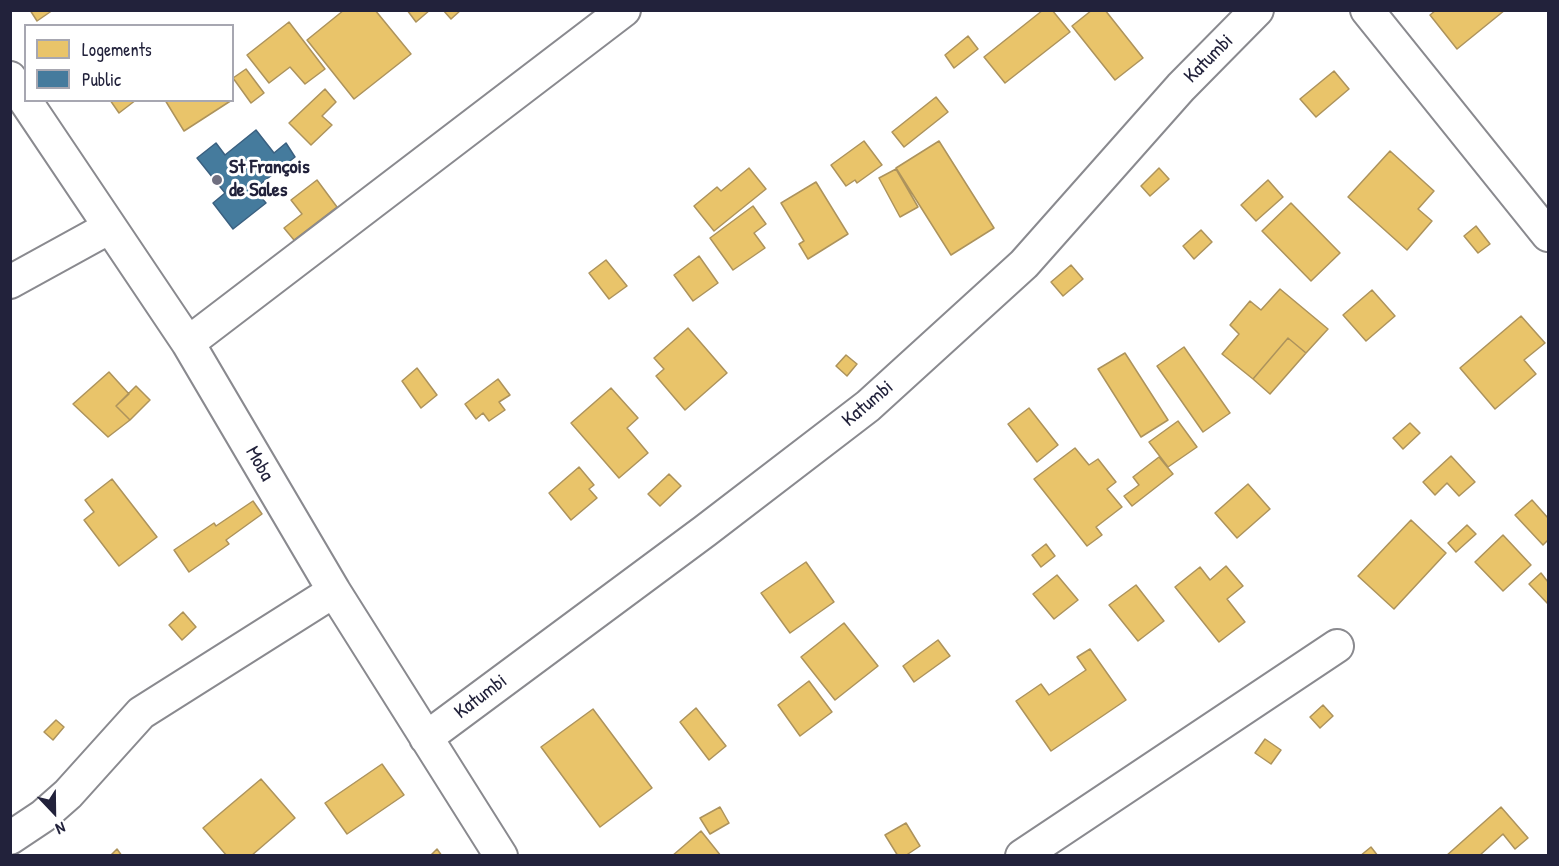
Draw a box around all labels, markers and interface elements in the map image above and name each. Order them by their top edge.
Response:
legend [24,24,234,102]
street label: Katumbi [1179,29,1239,89]
text: Logements [82,37,152,62]
text: Public [82,67,121,92]
place label: St François de Sales [229,156,310,203]
marker: St François de Sales [210,173,224,187]
street label: Katumbi [837,376,899,432]
street label: Moba [240,442,278,486]
street label: Katumbi [450,670,512,724]
north arrow [24,782,84,842]
text: N [53,817,69,840]

